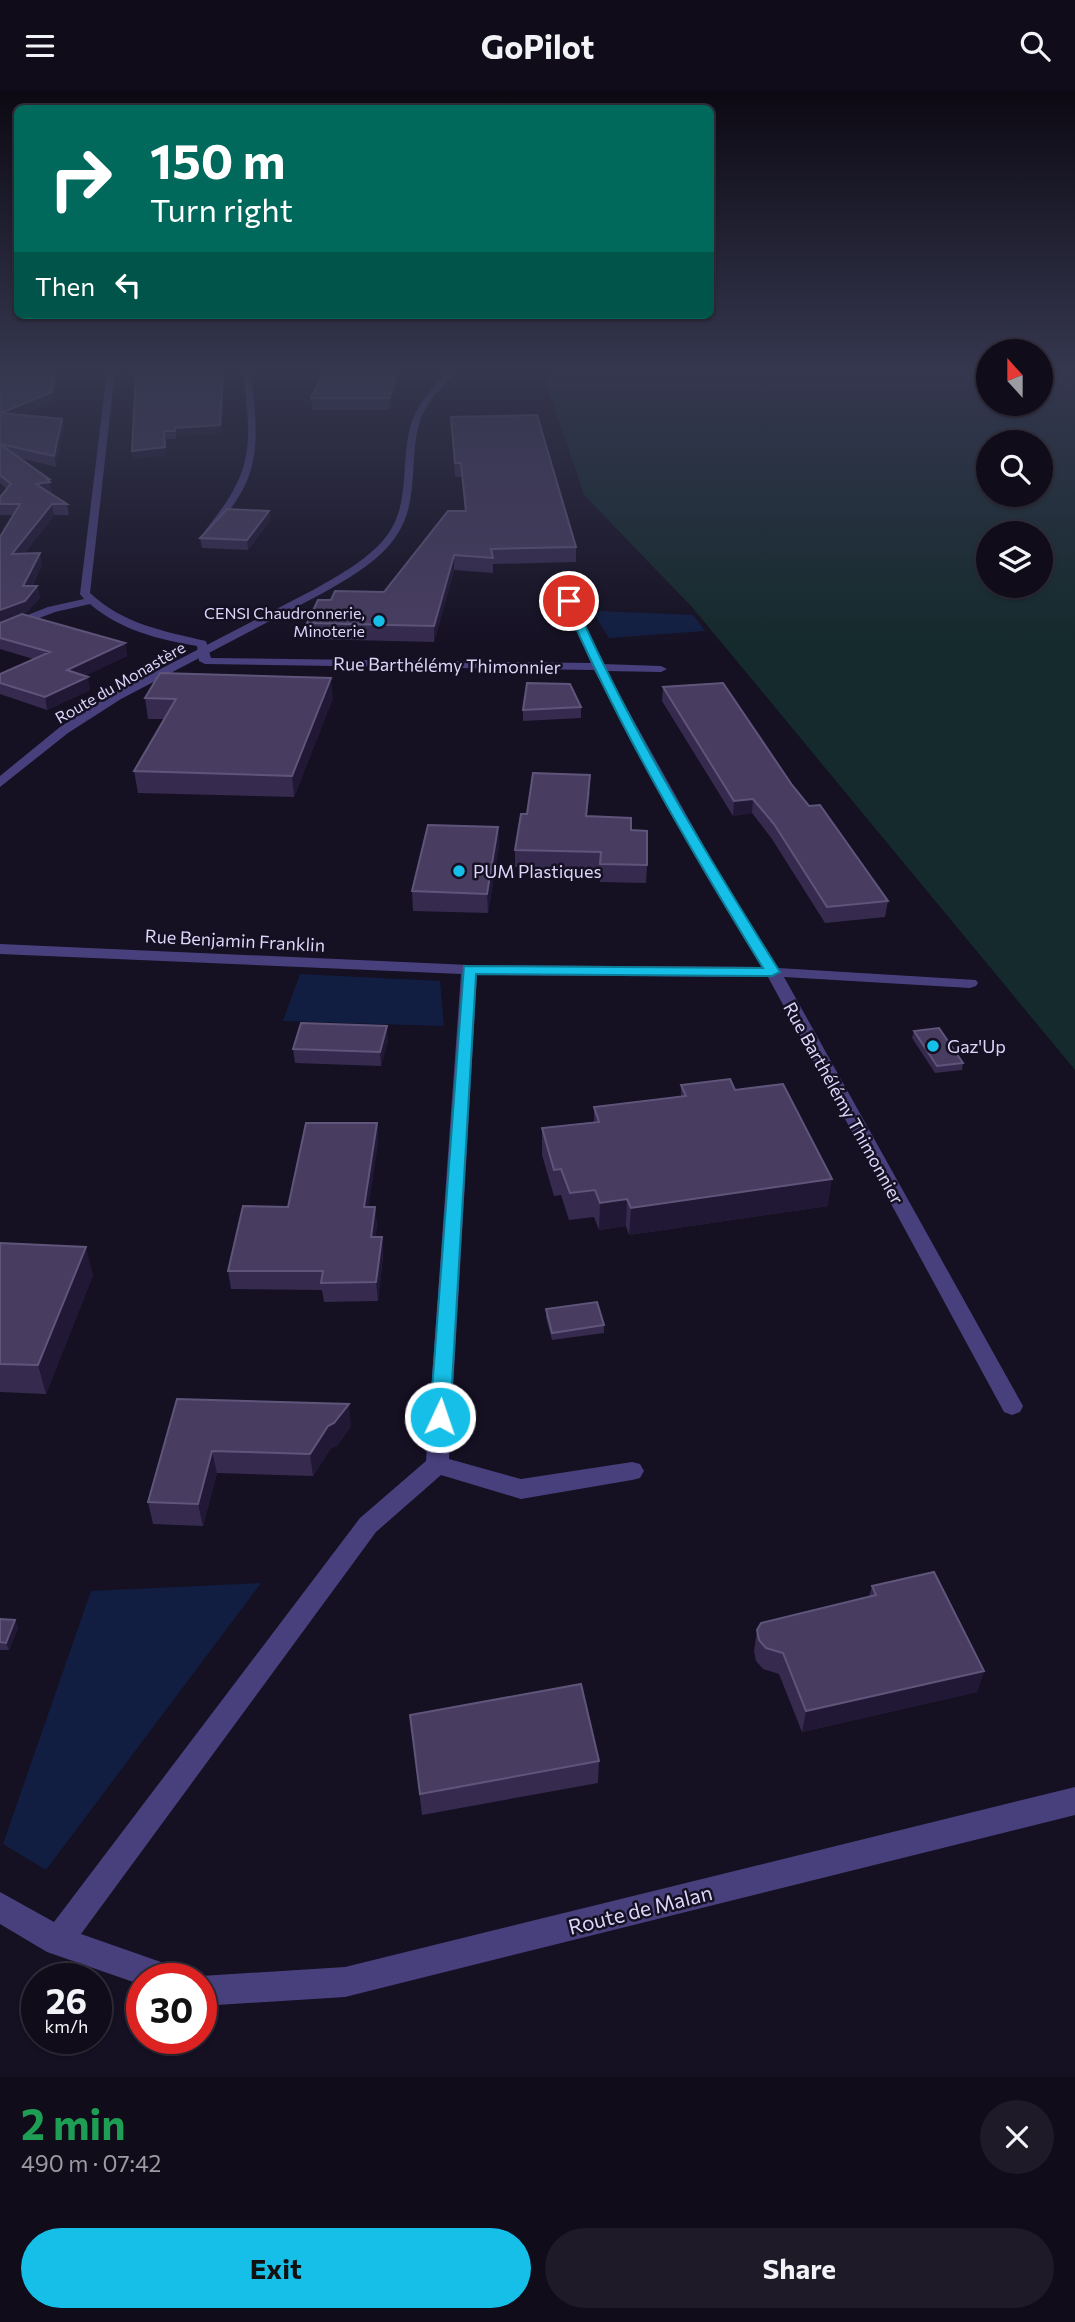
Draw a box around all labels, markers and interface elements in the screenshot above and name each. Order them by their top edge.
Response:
text: GoPilot [481,26,594,66]
icon: menu [21,27,59,65]
icon: search [1016,27,1054,65]
text: 150 m [150,129,285,189]
icon: right [35,133,126,224]
text: Turn right [150,189,293,229]
icon: left [109,266,147,304]
text: Then [35,270,95,301]
north arrow [976,339,1054,417]
map controls [976,339,1053,598]
button: search [976,430,1053,507]
button: layers [976,521,1053,598]
pin [539,571,599,631]
icon: arrive [550,582,588,620]
place label: CENSI Chaudronnerie, Minoterie [204,603,365,640]
marker: CENSI Chaudronnerie, Minoterie [371,613,387,629]
street label: Route du Monastère [52,637,188,727]
street label: Rue Barthélémy Thimonnier [333,652,561,678]
place label: PUM Plastiques [473,860,602,882]
marker: PUM Plastiques [451,863,467,879]
street label: Rue Benjamin Franklin [144,924,326,956]
street label: Rue Barthélémy Thimonnier [779,998,909,1208]
place label: Gaz'Up [947,1035,1006,1057]
marker: Gaz'Up [925,1038,941,1054]
position arrow [403,1380,477,1454]
street label: Route de Malan [565,1879,715,1939]
speed limit sign: 30 [126,1963,217,2054]
text: 26 [46,1978,87,2021]
text: km/h [45,2015,88,2037]
text: 2 min [21,2097,126,2149]
button: close [980,2100,1054,2174]
text: 490 m · 07:42 [21,2149,161,2177]
button: Exit [21,2228,531,2308]
button: Share [545,2228,1054,2308]

